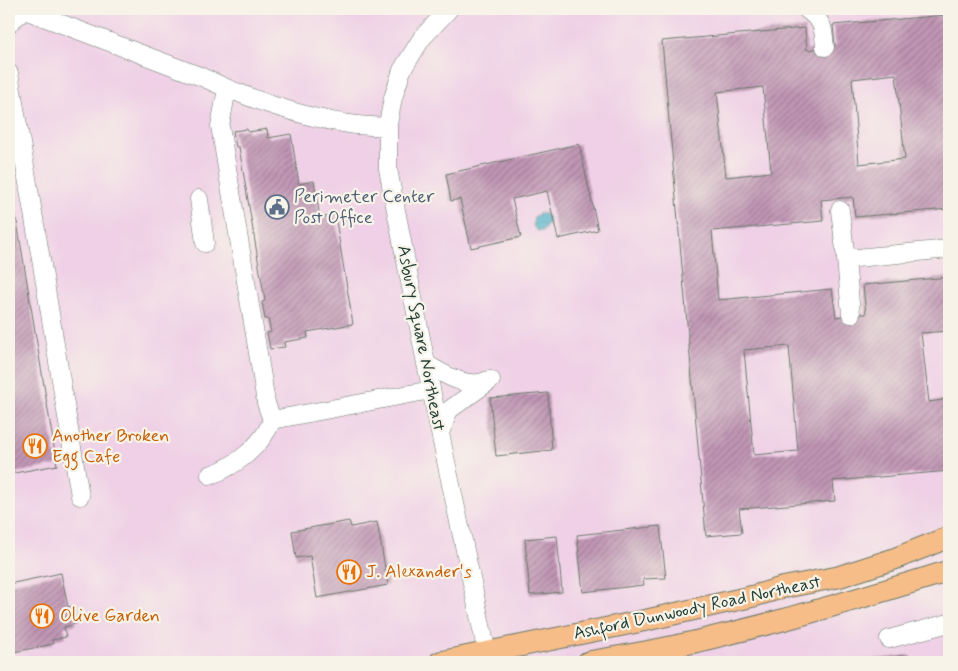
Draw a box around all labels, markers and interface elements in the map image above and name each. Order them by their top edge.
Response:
place label: Perimeter Center Post Office [294,185,435,230]
public building icon: Perimeter Center Post Office [264,194,290,220]
street label: Asbury Square Northeast [391,243,451,433]
place label: Another Broken Egg Cafe [52,424,169,471]
restaurant icon: Another Broken Egg Cafe [22,433,48,459]
restaurant icon: J. Alexander's [336,559,362,585]
place label: J. Alexander's [366,560,472,584]
street label: Ashford Dunwoody Road Northeast [571,570,824,648]
restaurant icon: Olive Garden [29,603,55,629]
place label: Olive Garden [60,604,160,628]

